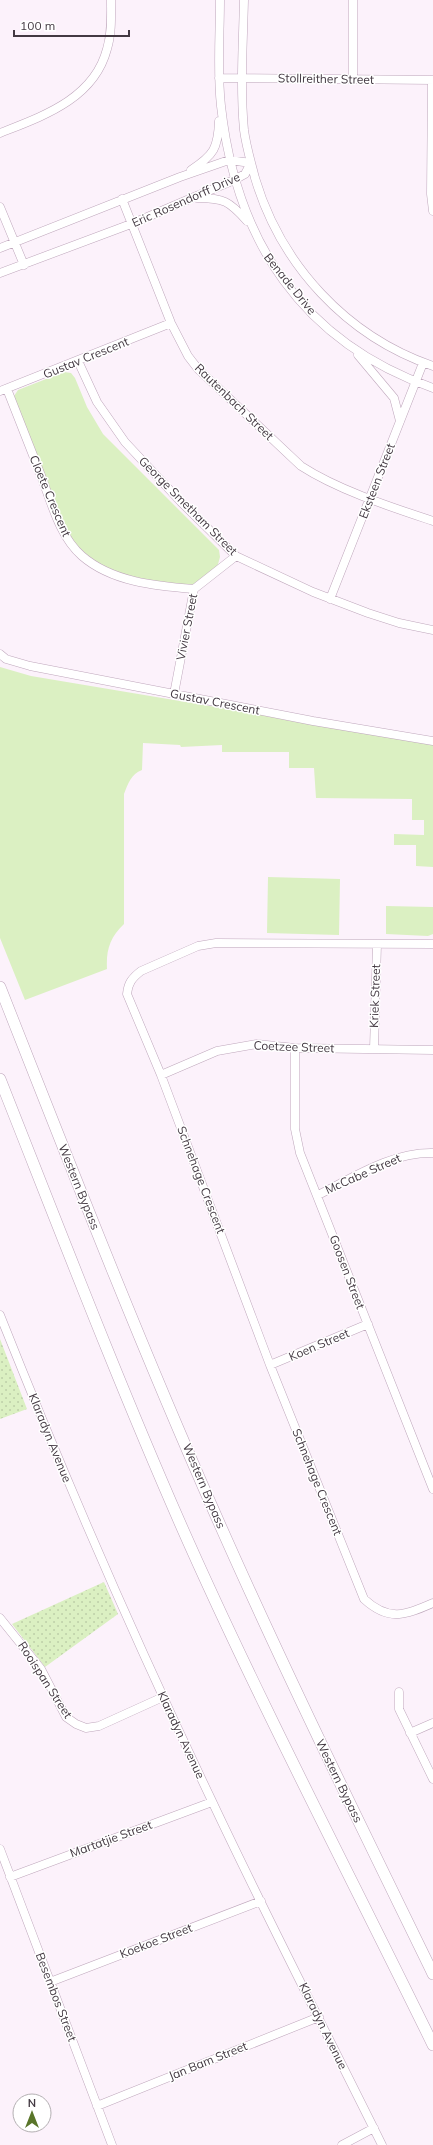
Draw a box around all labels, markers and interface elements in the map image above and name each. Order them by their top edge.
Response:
scale bar [14,12,129,38]
text: 100 m [20,18,55,33]
street label: Stollreither Street [278,70,374,87]
street label: Eric Rosendorff Drive [129,169,242,230]
street label: Benade Drive [261,250,320,317]
street label: Gustav Crescent [41,334,131,382]
street label: Rautenbach Street [192,360,277,443]
street label: Eksteen Street [355,441,398,521]
street label: Cloete Crescent [27,453,74,539]
street label: George Smetham Street [136,453,241,558]
street label: Vivier Street [173,592,200,662]
street label: Gustav Crescent [169,685,261,718]
street label: Kriek Street [366,964,383,1028]
street label: Coetzee Street [253,1038,335,1055]
street label: Schnehage Crescent [174,1124,229,1236]
street label: Western Bypass [55,1142,103,1232]
street label: McCabe Street [323,1150,403,1197]
street label: Goosen Street [326,1233,369,1311]
street label: Koen Street [286,1325,351,1364]
street label: Klaradyn Avenue [26,1391,75,1485]
street label: Schnehage Crescent [289,1426,346,1537]
street label: Western Bypass [180,1441,229,1531]
street label: Rooispan Street [15,1639,76,1721]
street label: Klaradyn Avenue [155,1689,208,1781]
street label: Western Bypass [313,1737,366,1825]
street label: Martatjie Street [68,1817,154,1860]
street label: Koekoe Street [117,1920,194,1961]
street label: Besembos Street [33,1950,80,2043]
street label: Klaradyn Avenue [296,1980,351,2072]
street label: Jan Bam Street [166,2038,249,2083]
north arrow [12,2093,52,2133]
text: N [28,2096,36,2110]

